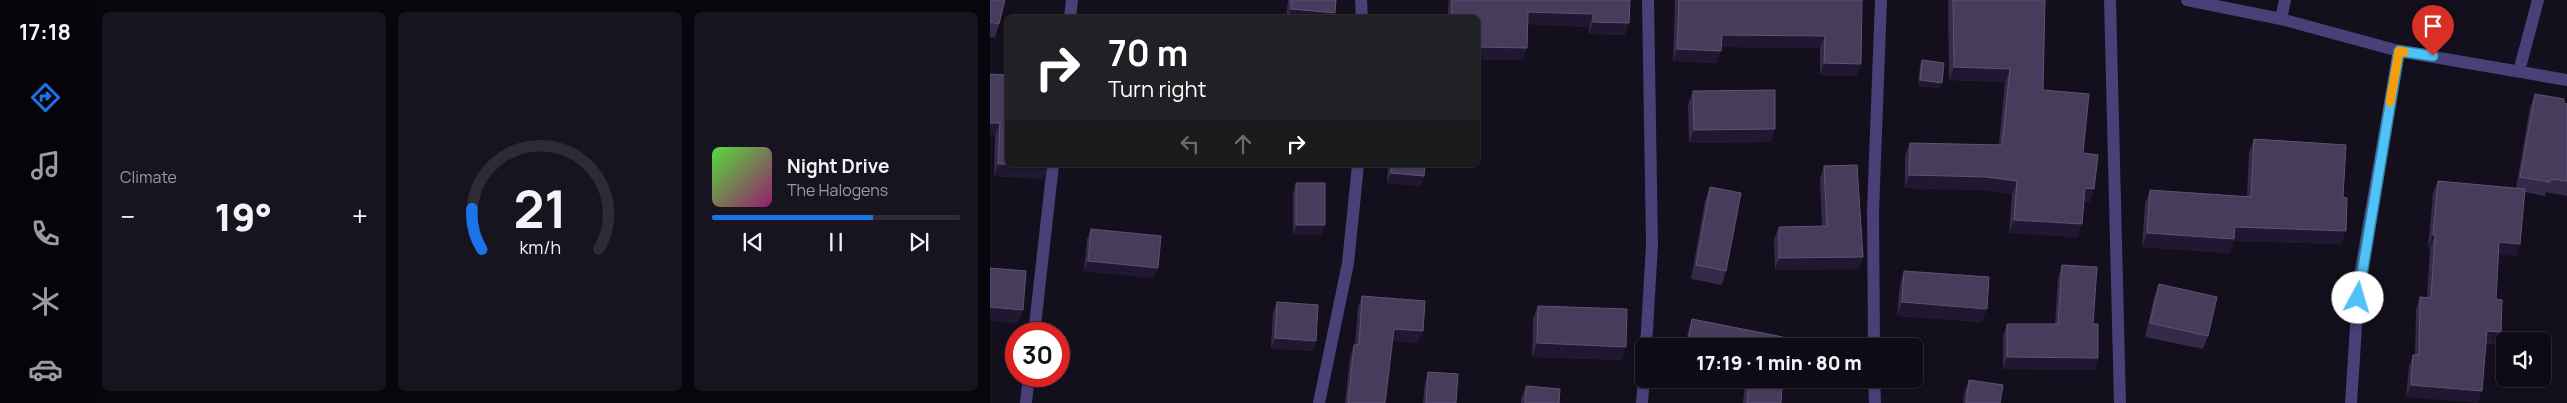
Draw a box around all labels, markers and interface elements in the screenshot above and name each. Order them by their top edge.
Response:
pin [2412,5,2454,56]
icon: arrive [2419,12,2447,40]
text: 17:18 [19,17,71,47]
text: 70 m [1108,29,1188,77]
icon: right [1025,35,1090,100]
text: Turn right [1108,74,1206,104]
icon: directions [28,80,63,115]
icon: left [1176,130,1204,158]
icon: ahead [1229,130,1257,158]
icon: right [1282,130,1310,158]
icon: music [28,148,63,183]
text: Night Drive [787,153,889,179]
text: Climate [120,166,177,188]
text: 21 [513,173,567,244]
text: The Halogens [787,179,888,201]
text: 19° [214,190,272,242]
text: − [120,197,135,235]
text: + [352,197,368,235]
icon: phone [28,216,63,251]
icon: previous [739,228,767,256]
icon: pause [822,228,850,256]
icon: next [905,228,933,256]
text: km/h [519,235,561,259]
position arrow [2331,271,2383,323]
icon: climate [28,284,63,319]
speed limit sign: 30 [1005,322,1070,387]
map controls [2496,332,2551,387]
button: sound [2496,332,2551,387]
text: 17:19 · 1 min · 80 m [1696,350,1862,376]
icon: car [28,352,63,387]

